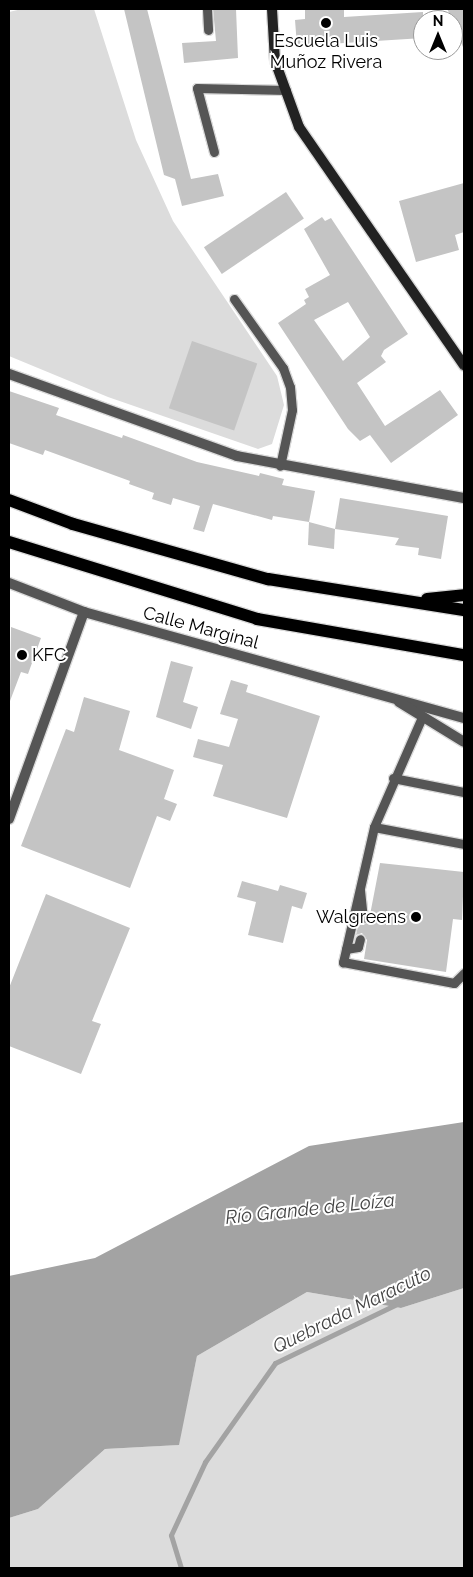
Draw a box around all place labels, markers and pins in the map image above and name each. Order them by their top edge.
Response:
marker: Escuela Luis Muñoz Rivera [320,17,332,29]
place label: Escuela Luis Muñoz Rivera [270,31,382,74]
place label: KFC [32,644,66,666]
marker: KFC [16,649,28,661]
place label: Walgreens [316,906,406,928]
marker: Walgreens [410,911,422,923]

